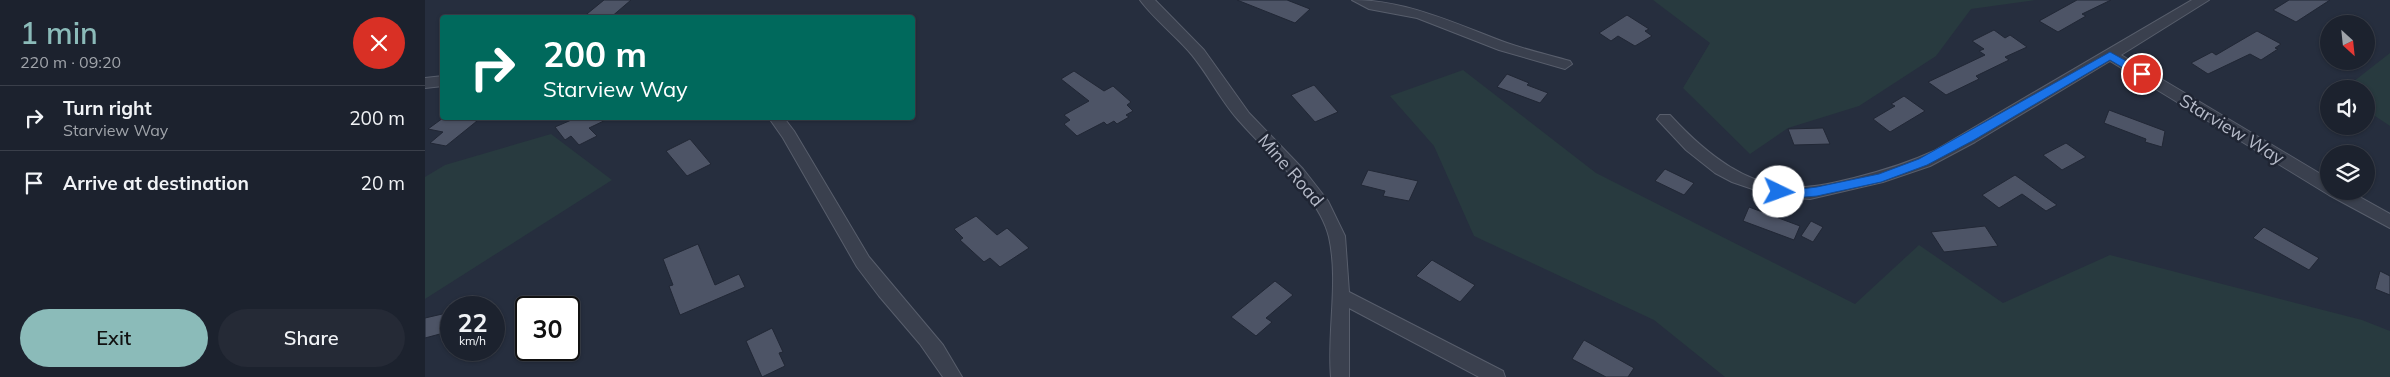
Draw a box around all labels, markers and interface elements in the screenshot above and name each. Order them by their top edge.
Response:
text: 1 min [20,14,98,52]
north arrow [2320,15,2375,70]
map controls [2320,15,2375,200]
button: close [353,17,405,69]
text: 200 m [543,32,647,76]
icon: right [460,35,525,100]
text: 220 m · 09:20 [20,52,121,72]
pin [2121,53,2163,95]
icon: arrive [2128,60,2156,88]
text: Starview Way [543,75,688,103]
button: sound [2320,80,2375,135]
street label: Starview Way [2175,89,2289,170]
text: Turn right [63,96,152,120]
icon: right [20,104,48,132]
text: 200 m [349,106,405,130]
text: Starview Way [63,120,168,140]
street label: Mine Road [1253,129,1329,211]
button: layers [2320,145,2375,200]
position arrow [1752,165,1804,217]
icon: arrive [20,169,48,197]
text: Arrive at destination [63,171,249,195]
text: 20 m [361,171,405,195]
speed limit sign: 30 [515,296,580,361]
text: 22 [457,307,488,338]
button: Exit [20,309,208,367]
button: Share [218,309,405,367]
text: km/h [459,333,486,348]

